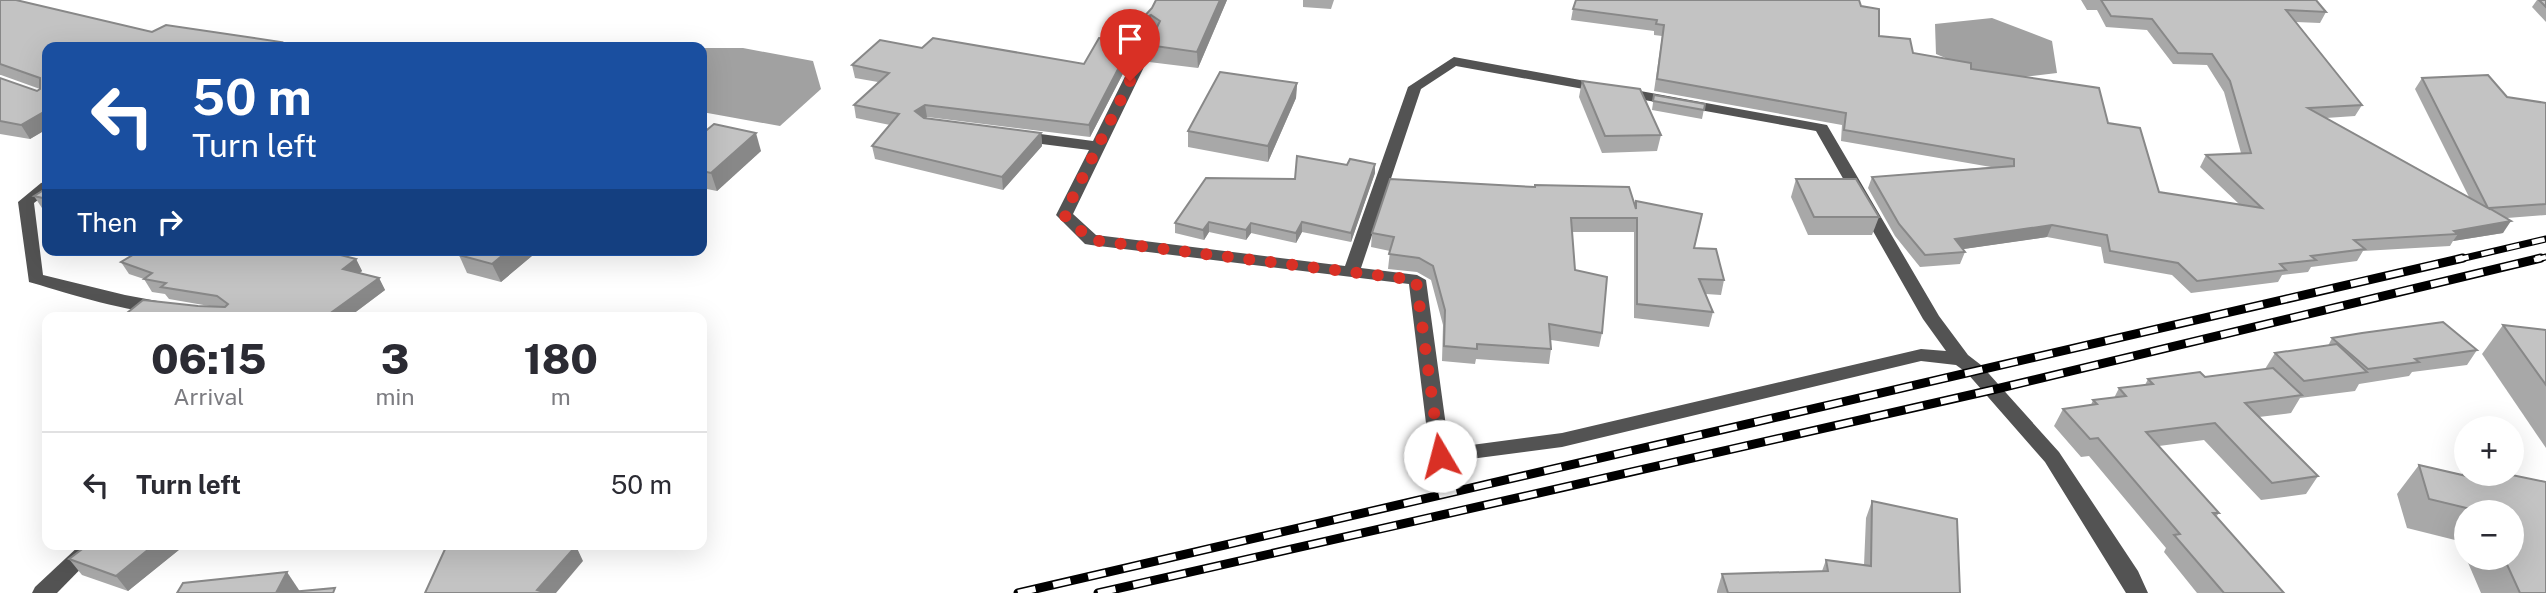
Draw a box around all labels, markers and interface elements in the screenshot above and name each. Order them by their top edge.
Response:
pin [1100,9,1160,81]
icon: arrive [1111,20,1149,58]
text: 50 m [192,68,312,126]
icon: left [77,70,168,161]
text: Turn left [192,127,317,164]
icon: right [151,203,189,241]
text: Then [77,207,137,238]
text: 06:15 [151,334,267,383]
text: 3 [381,334,409,383]
text: 180 [523,334,598,383]
text: Arrival [173,383,244,410]
text: min [375,383,415,410]
text: m [551,383,571,410]
map controls [2454,416,2524,570]
button: + [2454,416,2524,486]
position arrow [1403,419,1477,493]
icon: left [77,466,115,504]
text: Turn left [136,469,241,500]
text: 50 m [611,469,672,500]
button: − [2454,500,2524,570]

